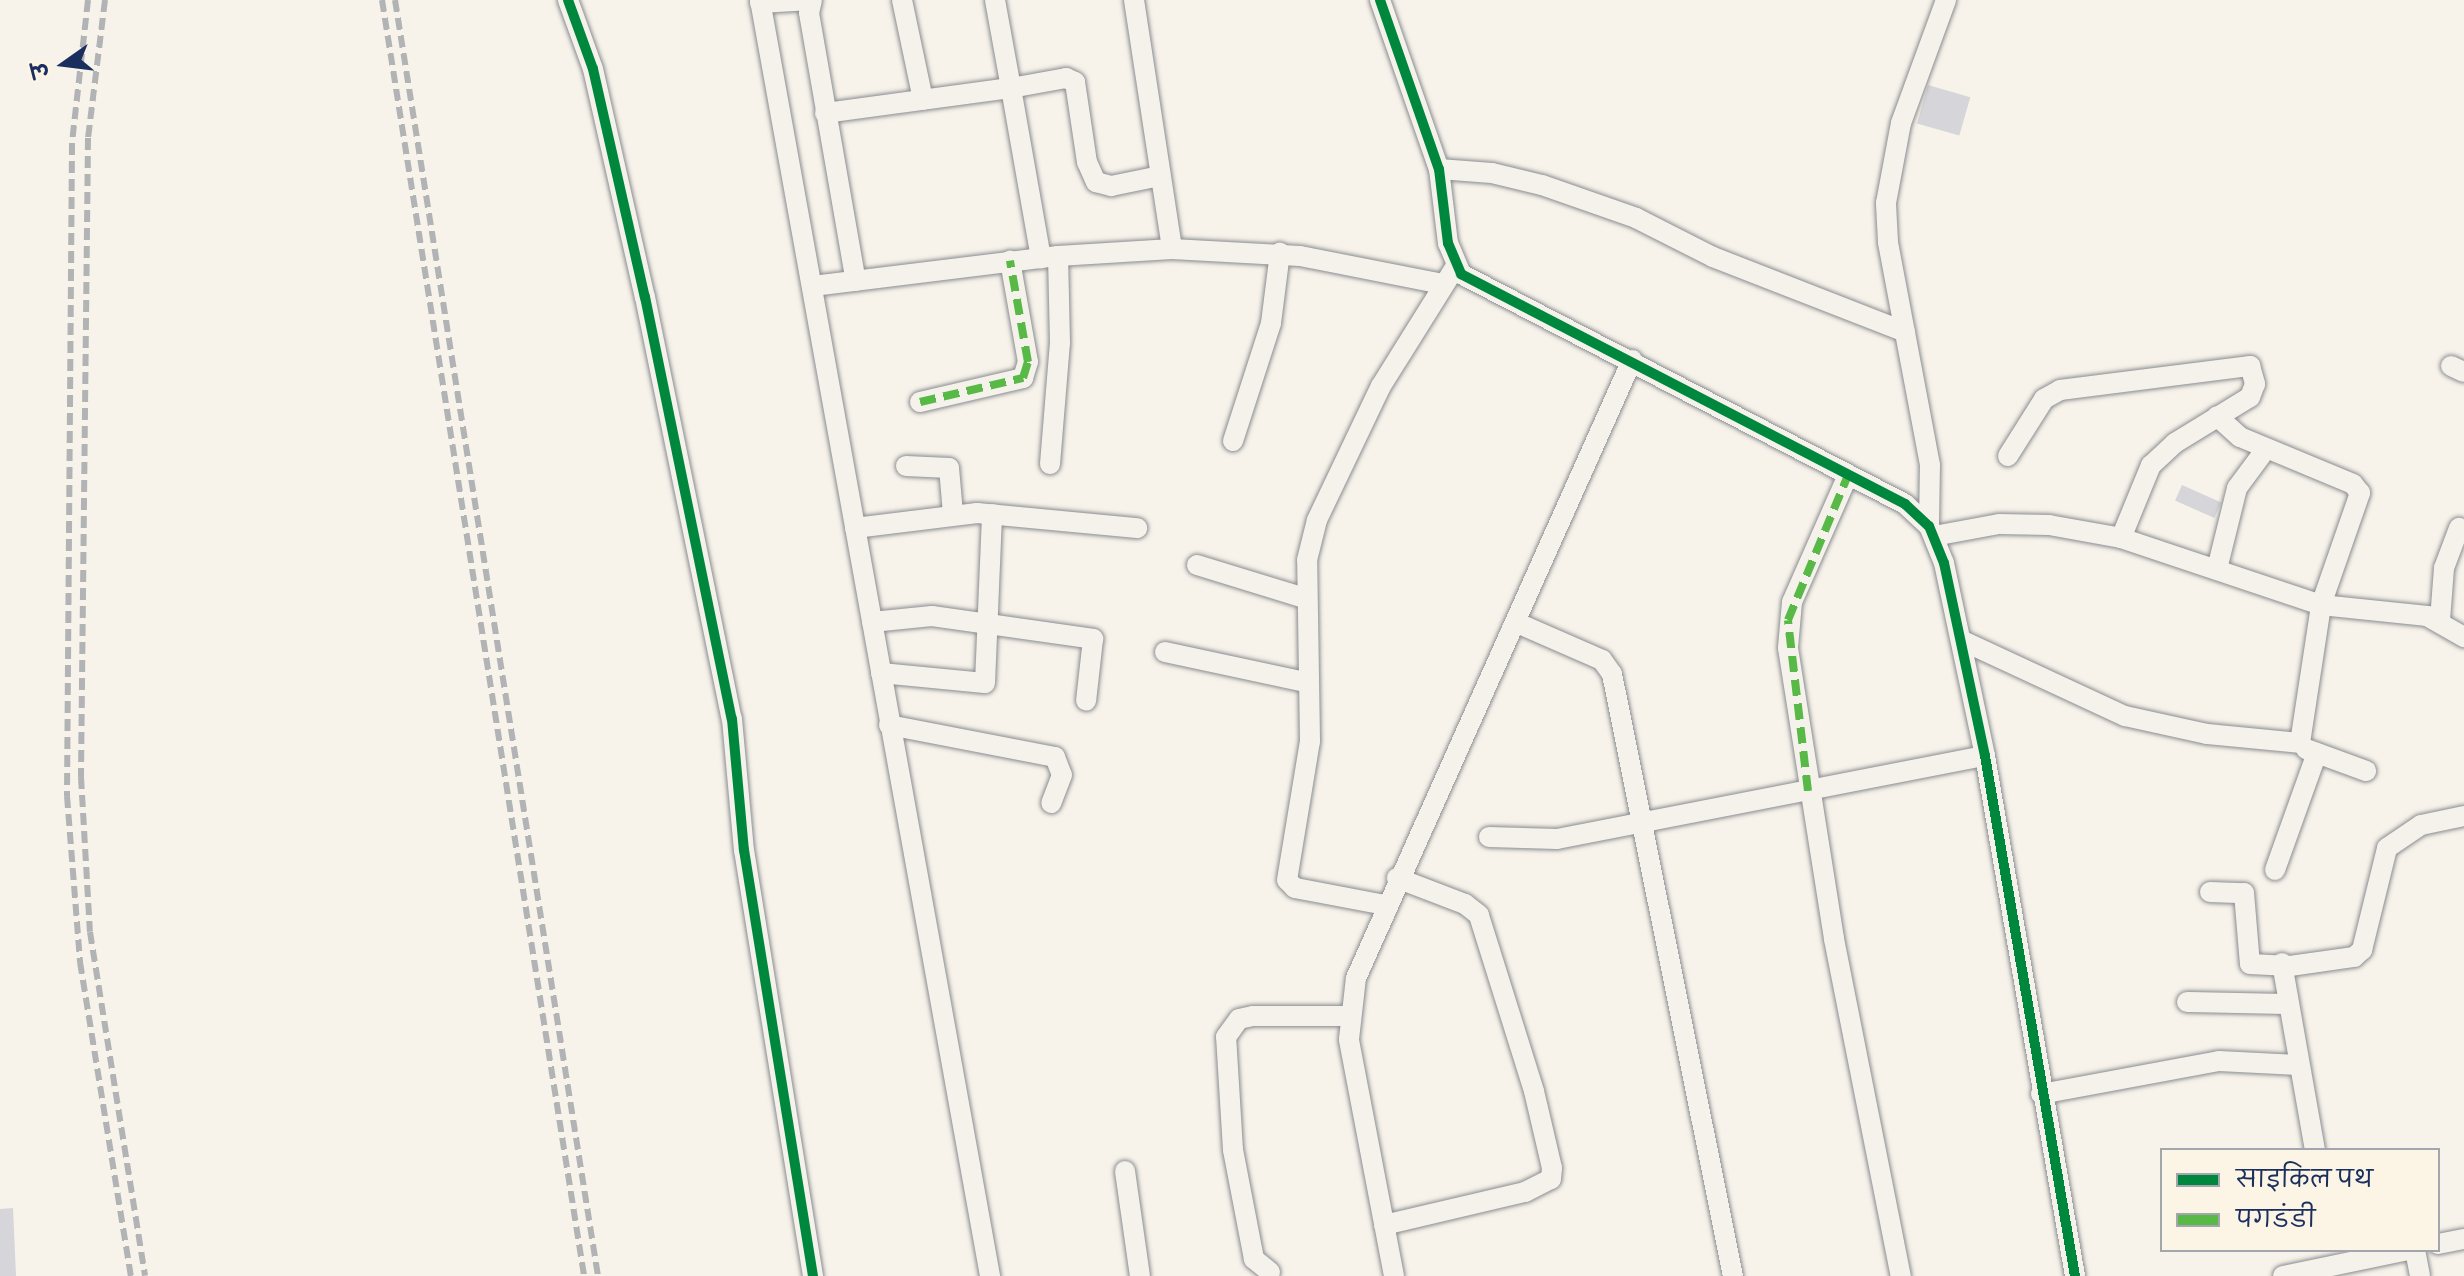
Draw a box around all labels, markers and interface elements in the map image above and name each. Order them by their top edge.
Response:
north arrow [24,24,104,104]
text: उ [25,60,55,80]
legend [2160,1148,2440,1252]
text: साइकिल पथ [2236,1164,2373,1193]
text: पगडंडी [2236,1204,2315,1233]

